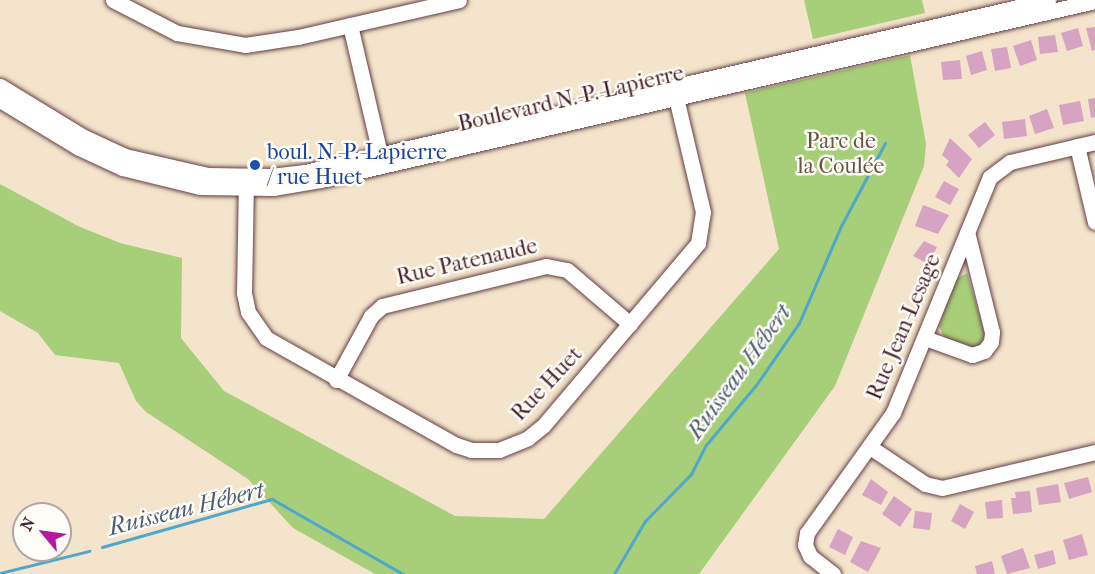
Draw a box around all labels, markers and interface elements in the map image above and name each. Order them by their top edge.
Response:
street label: Boulevard N.-P.-Lapierre [456,60,686,138]
park label: Parc de la Coulée [798,128,884,180]
place label: boul. N.-P.-Lapierre / rue Huet [267,139,447,190]
marker: boul. N.-P.-Lapierre / rue Huet [248,158,262,172]
street label: Rue Patenaude [394,233,540,291]
street label: Rue Jean-Lesage [861,250,947,404]
water label: Ruisseau Hébert [681,299,797,445]
street label: Rue Huet [506,341,588,427]
water label: Ruisseau Hébert [105,476,267,542]
north arrow [12,502,72,562]
text: N [16,514,39,534]

